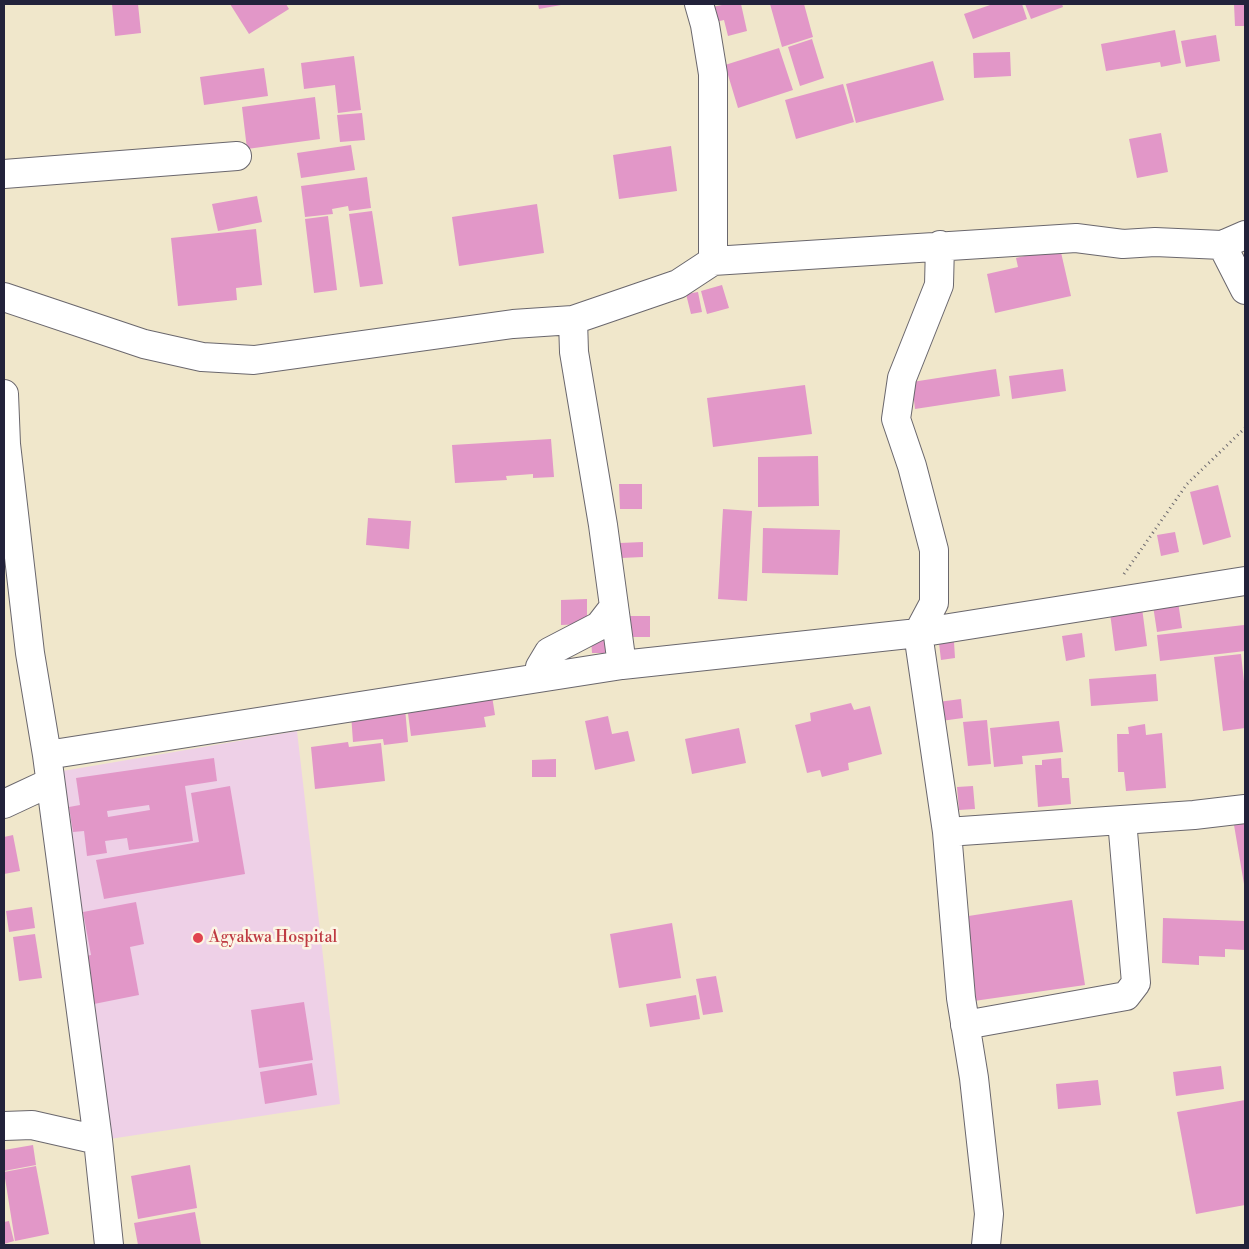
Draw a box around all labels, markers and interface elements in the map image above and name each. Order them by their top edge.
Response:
place label: Agyakwa Hospital [209,928,337,948]
marker: Agyakwa Hospital [191,931,205,945]

